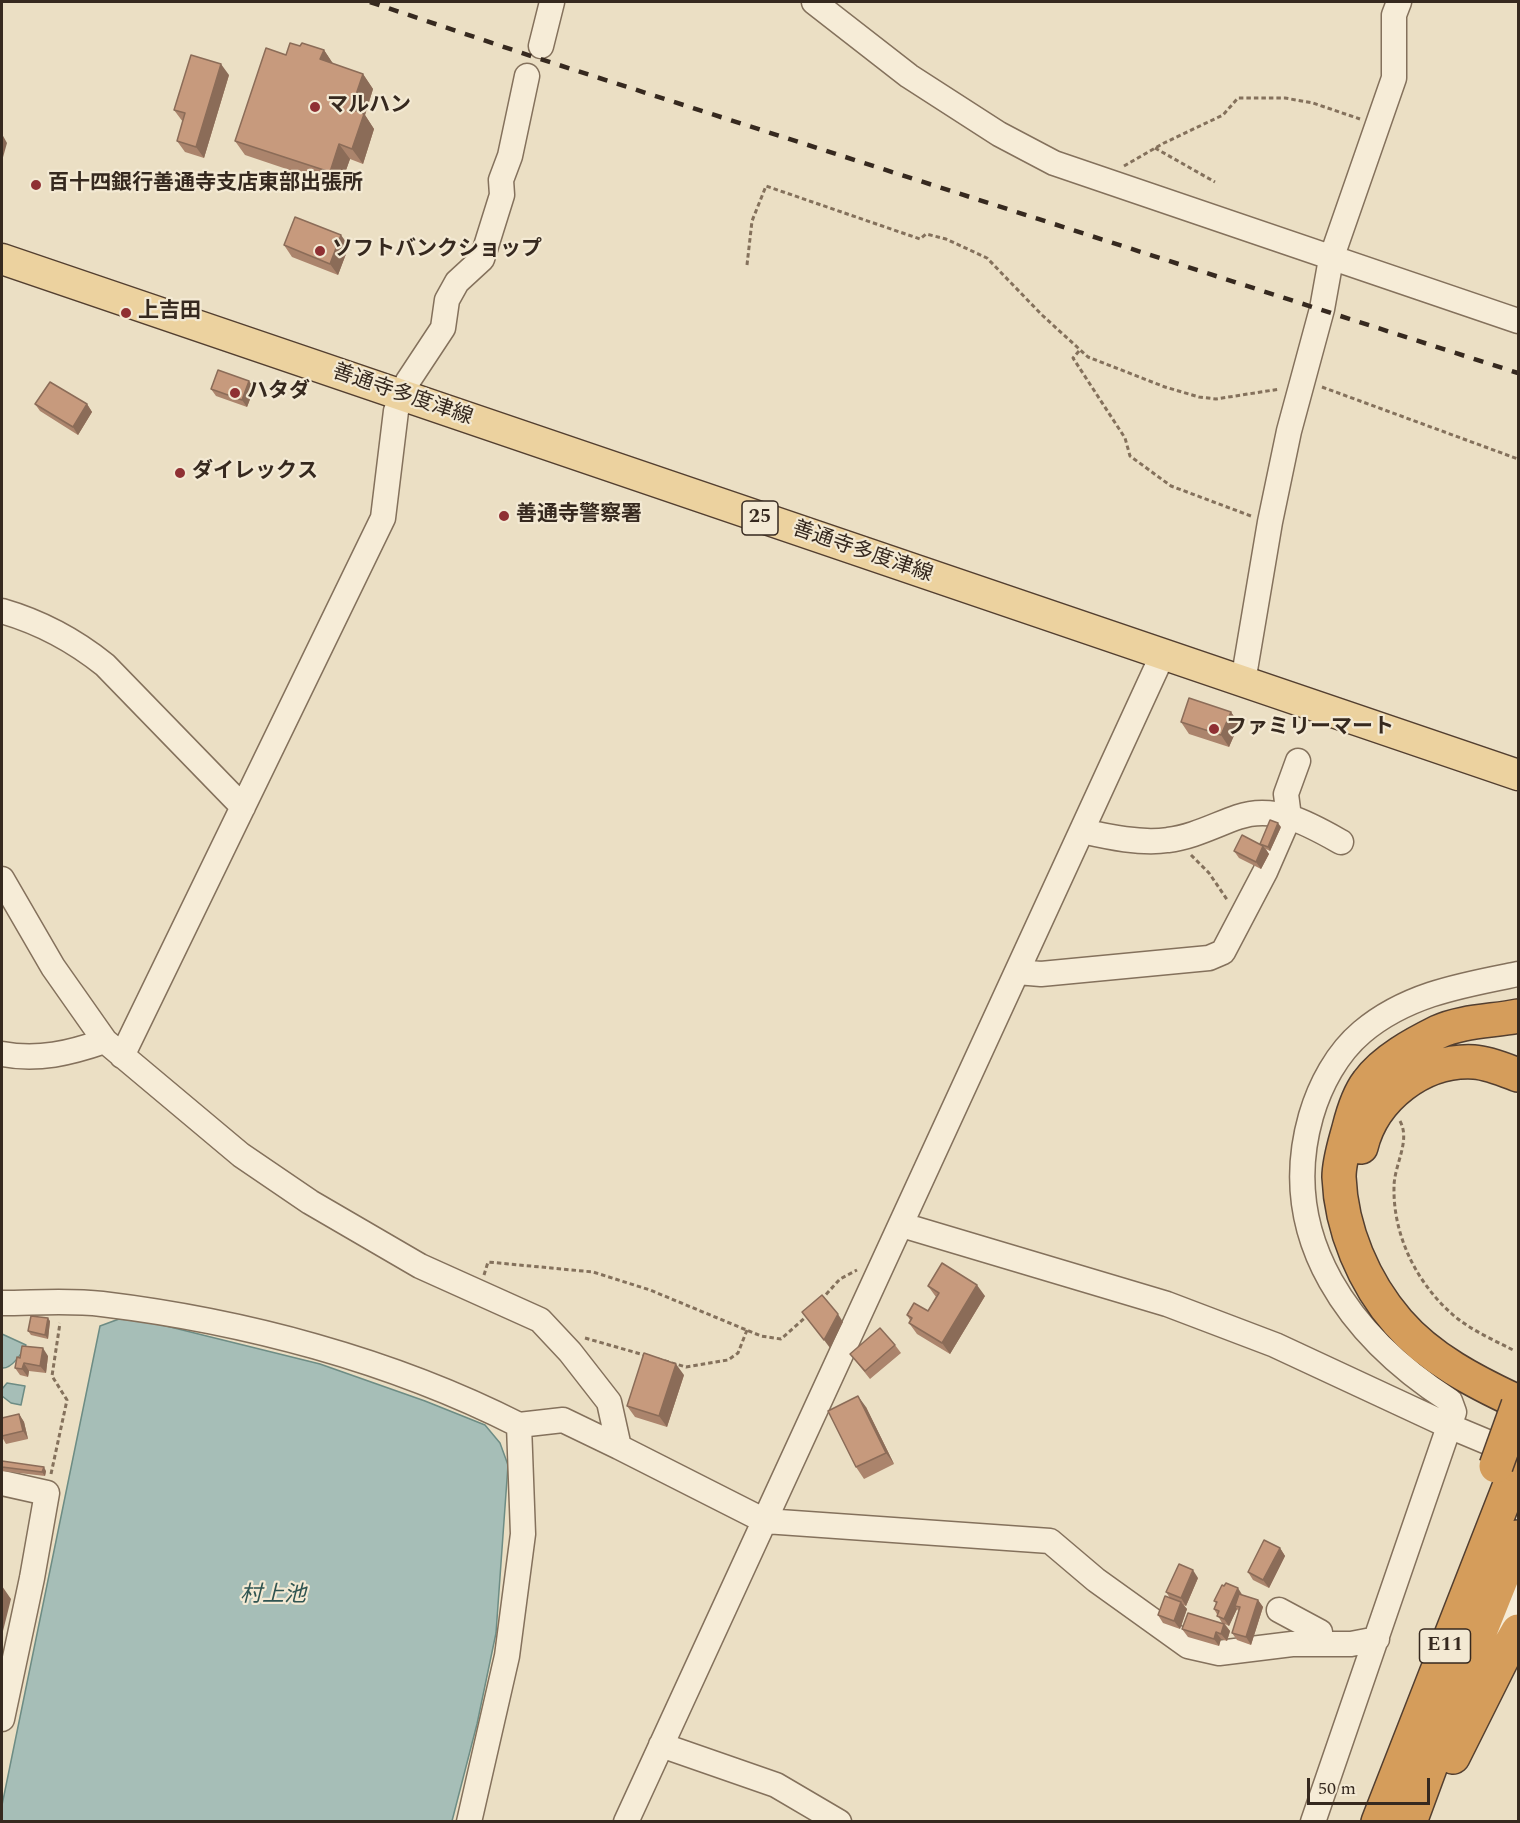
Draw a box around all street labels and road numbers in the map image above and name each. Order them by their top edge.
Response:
street label: 善通寺多度津線 [328,360,476,432]
road number: 25 [742,501,778,535]
street label: 善通寺多度津線 [788,517,936,589]
road number: E11 [1420,1629,1470,1663]

